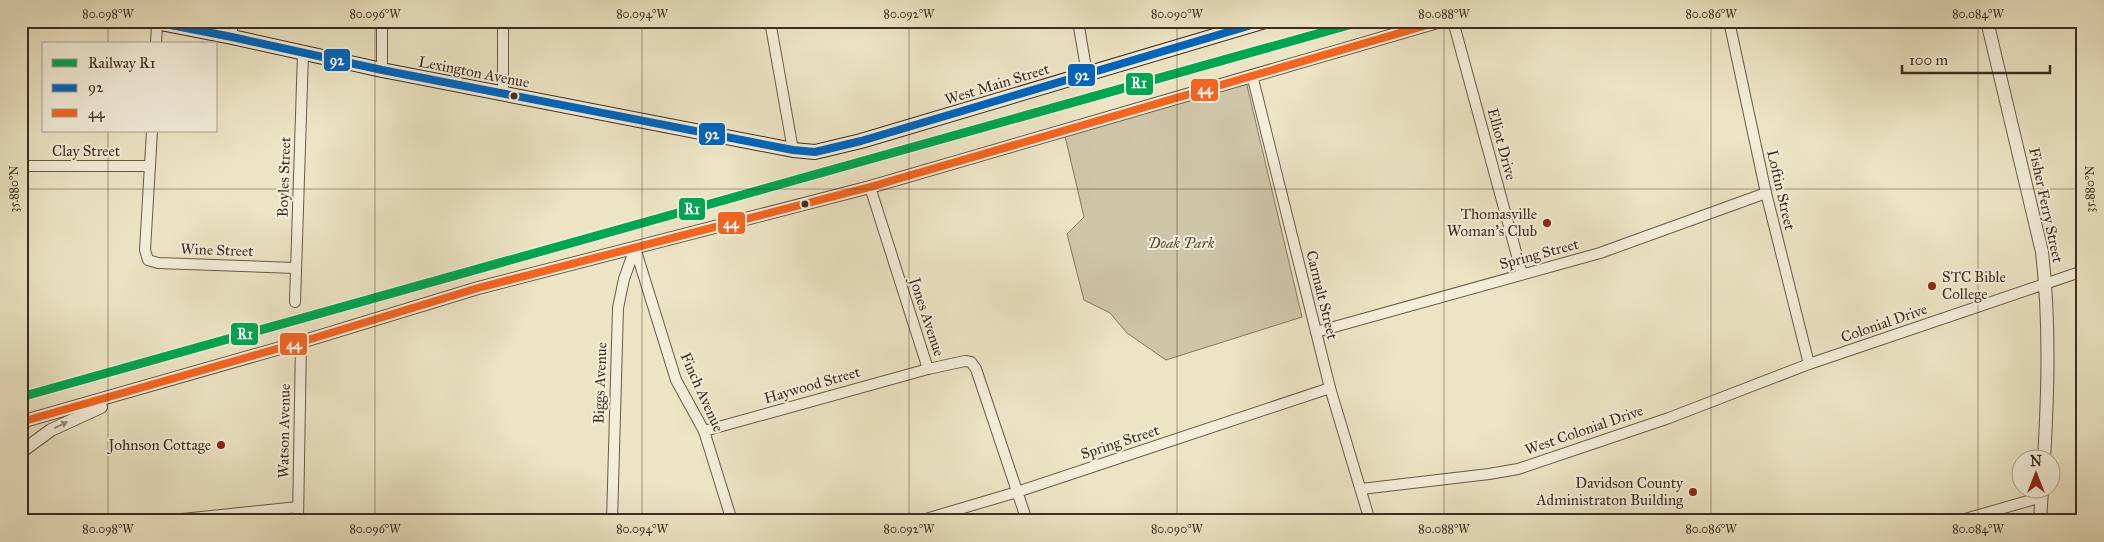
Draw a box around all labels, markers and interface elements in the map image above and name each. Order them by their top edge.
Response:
text: 80.098°W [82,7,134,21]
text: 80.096°W [349,7,401,21]
text: 80.094°W [616,7,668,21]
text: 80.092°W [884,7,935,21]
text: 80.090°W [1151,7,1204,21]
text: 80.088°W [1418,7,1470,21]
text: 80.086°W [1685,7,1737,21]
text: 80.084°W [1952,7,2004,21]
legend [42,42,218,132]
scale bar [1902,42,2049,74]
line badge: 92 [323,48,351,72]
text: 100 m [1909,51,1949,69]
text: 92 [330,52,345,70]
street label: Lexington Avenue [417,52,531,92]
text: Railway R1 [88,54,156,72]
street label: West Main Street [943,59,1052,108]
line badge: 92 [1067,63,1096,87]
text: 92 [1075,67,1090,85]
line badge: R1 [1125,72,1154,96]
text: R1 [1131,75,1147,92]
text: 92 [88,78,104,96]
line badge: 44 [1190,78,1219,102]
text: 44 [1197,81,1214,99]
unlabelled marker [509,91,519,101]
text: 44 [88,104,105,122]
street label: Elliot Drive [1484,106,1520,182]
line badge: 92 [698,122,726,146]
text: 92 [705,126,720,144]
street label: Boyles Street [274,136,294,218]
street label: Clay Street [52,142,121,160]
street label: Fisher Ferry Street [2025,146,2067,265]
street label: Loftin Street [1763,148,1799,233]
text: 35.880°N [7,166,21,212]
text: 35.880°N [2083,166,2097,212]
line badge: R1 [678,197,706,221]
unlabelled marker [800,199,810,209]
text: R1 [684,201,700,218]
place label: Thomasville Woman's Club [1447,205,1537,240]
line badge: 44 [717,211,746,235]
text: 44 [723,215,740,233]
marker: Thomasville Woman's Club [1541,217,1553,229]
park label: Doak Park [1148,234,1215,252]
street label: Spring Street [1497,235,1581,273]
street label: Wine Street [180,240,255,260]
street label: Carmalt Street [1302,249,1342,342]
place label: STC Bible College [1942,268,2006,303]
street label: Jones Avenue [904,274,948,359]
marker: STC Bible College [1926,280,1938,292]
street label: Colonial Drive [1838,300,1930,346]
line badge: R1 [230,322,259,346]
text: R1 [237,326,253,343]
line badge: 44 [279,332,308,356]
text: 44 [286,336,303,354]
street label: Biggs Avenue [590,342,610,424]
street label: Finch Avenue [676,350,728,434]
street label: Haywood Street [762,362,863,407]
street label: Watson Avenue [274,383,294,479]
street label: West Colonial Drive [1522,401,1646,459]
one-way arrow [54,421,68,429]
street label: Spring Street [1078,421,1162,463]
place label: Johnson Cottage [107,436,211,455]
marker: Johnson Cottage [215,439,227,451]
north arrow [2012,450,2062,500]
text: N [2030,453,2042,470]
place label: Davidson County Administraton Building [1536,474,1684,509]
marker: Davidson County Administraton Building [1687,486,1699,498]
text: 80.098°W [82,522,134,536]
text: 80.096°W [349,522,401,536]
text: 80.094°W [616,522,668,536]
text: 80.092°W [884,522,935,536]
text: 80.090°W [1151,522,1204,536]
text: 80.088°W [1418,522,1470,536]
text: 80.086°W [1685,522,1737,536]
text: 80.084°W [1952,522,2004,536]

